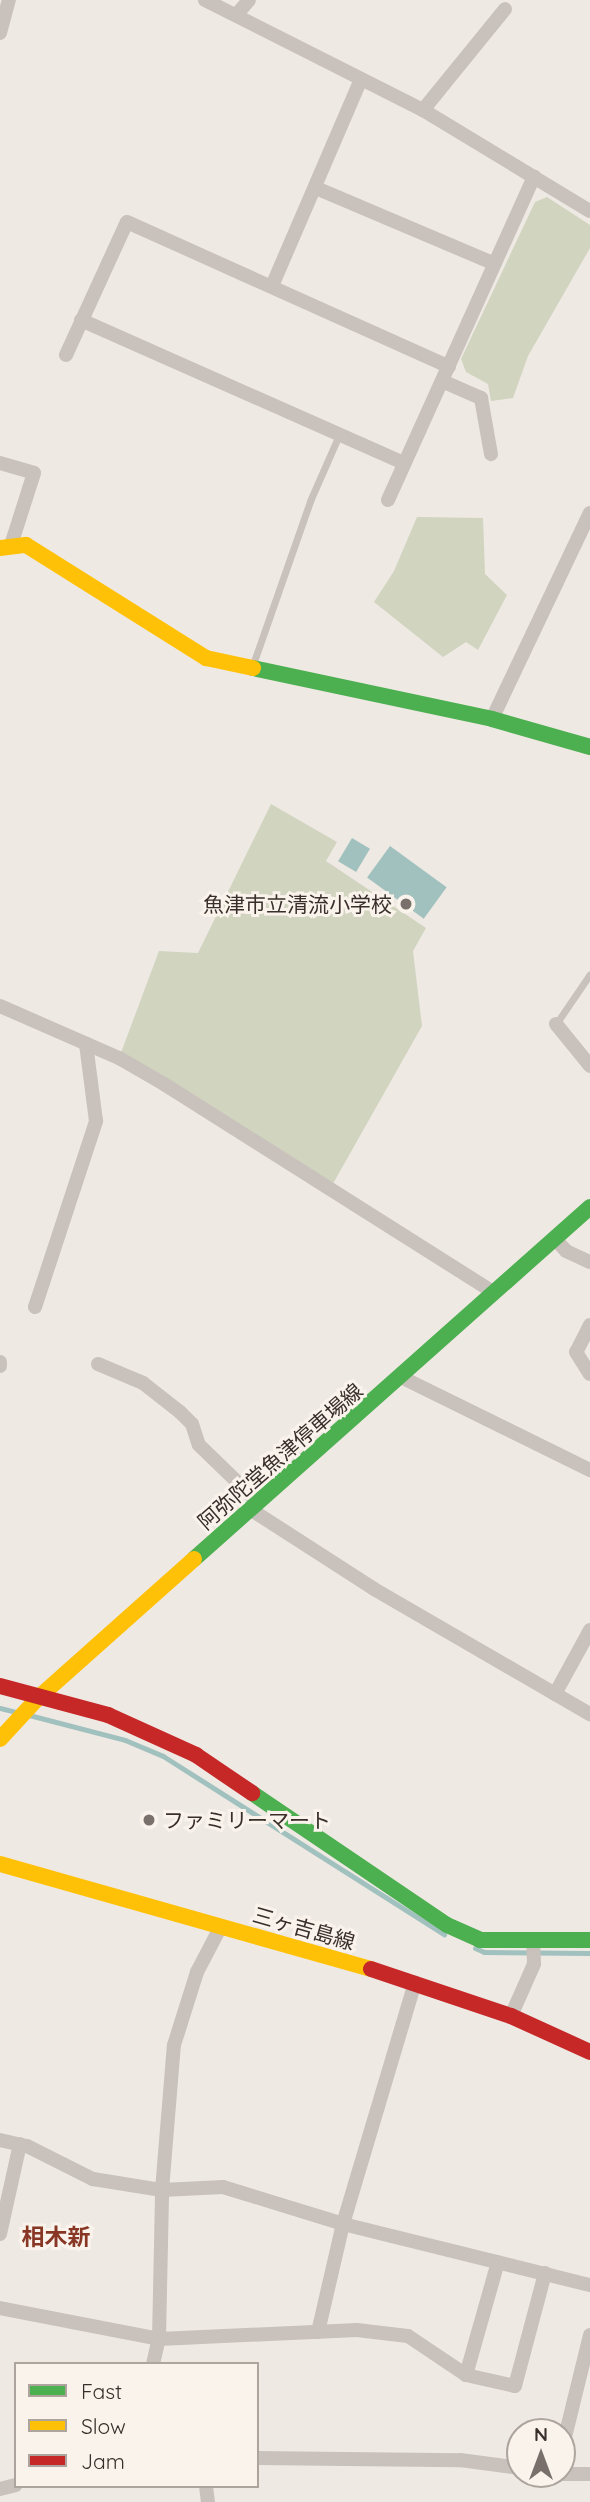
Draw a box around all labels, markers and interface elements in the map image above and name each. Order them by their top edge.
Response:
place label: 魚津市立清流小学校 [203,891,392,917]
marker: 魚津市立清流小学校 [398,896,414,912]
street label: 阿弥陀堂魚津停車場線 [192,1378,368,1534]
place label: ファミリーマート [163,1807,331,1833]
marker: ファミリーマート [141,1812,157,1828]
street label: 三ヶ吉島線 [250,1901,358,1955]
district label: 相木新 [22,2223,90,2251]
legend [14,2362,259,2488]
text: Fast [81,2378,122,2404]
text: Slow [81,2413,126,2439]
north arrow [506,2418,576,2488]
text: N [534,2422,548,2446]
text: Jam [81,2448,125,2474]

